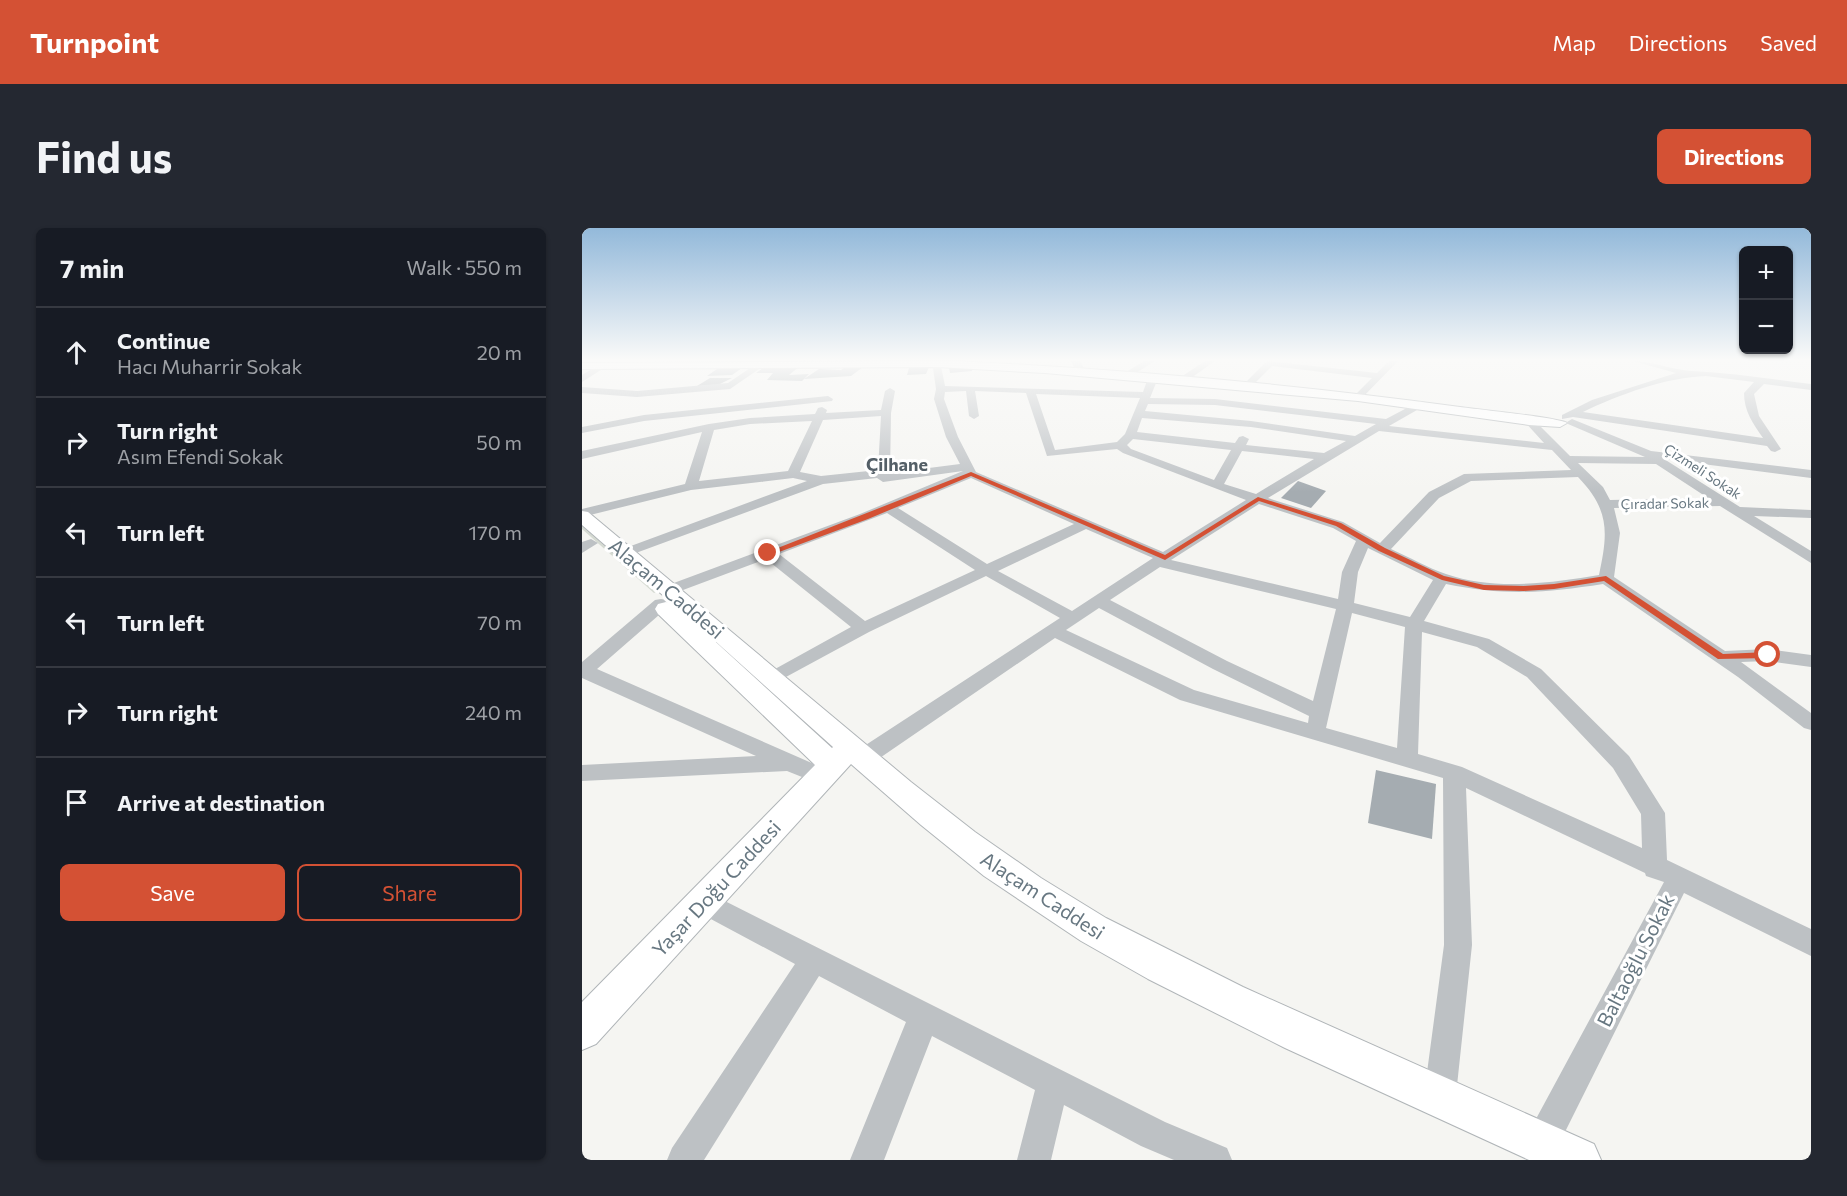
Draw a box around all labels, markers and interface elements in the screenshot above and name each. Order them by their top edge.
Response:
text: Turnpoint [30,25,159,59]
text: Map [1553,30,1596,55]
text: Directions [1629,30,1727,55]
text: Saved [1760,30,1817,55]
button: Directions [1657,129,1811,184]
text: Find us [36,130,172,182]
map controls [1739,246,1793,354]
button: + [1739,246,1793,300]
text: 7 min [60,252,124,283]
text: Walk · 550 m [407,255,522,279]
button: − [1739,300,1793,354]
text: Continue [117,327,210,354]
icon: ahead [60,336,93,369]
text: 20 m [477,340,522,364]
text: Hacı Muharrir Sokak [117,354,302,378]
text: Turn right [117,417,218,444]
icon: right [60,426,93,459]
text: 50 m [476,430,522,454]
street label: Çizmeli Sokak [1661,440,1745,502]
text: Asım Efendi Sokak [117,444,284,468]
district label: Çilhane [866,453,928,475]
street label: Çıradar Sokak [1620,494,1710,512]
icon: left [60,516,93,549]
text: Turn left [117,519,204,546]
text: 170 m [469,520,522,544]
street label: Alaçam Caddesi [605,533,729,643]
route end [754,539,780,565]
icon: left [60,606,93,639]
text: Turn left [117,609,204,636]
text: 70 m [477,610,522,634]
route start [1754,641,1780,667]
icon: right [60,696,93,729]
text: Turn right [117,699,218,726]
text: 240 m [465,700,522,724]
icon: arrive [60,786,93,819]
text: Arrive at destination [117,789,325,816]
street label: Yaşar Doğu Caddesi [647,815,785,961]
street label: Alaçam Caddesi [976,846,1110,944]
button: Save [60,864,285,921]
button: Share [297,864,522,921]
street label: Baltaoğlu Sokak [1591,889,1679,1030]

